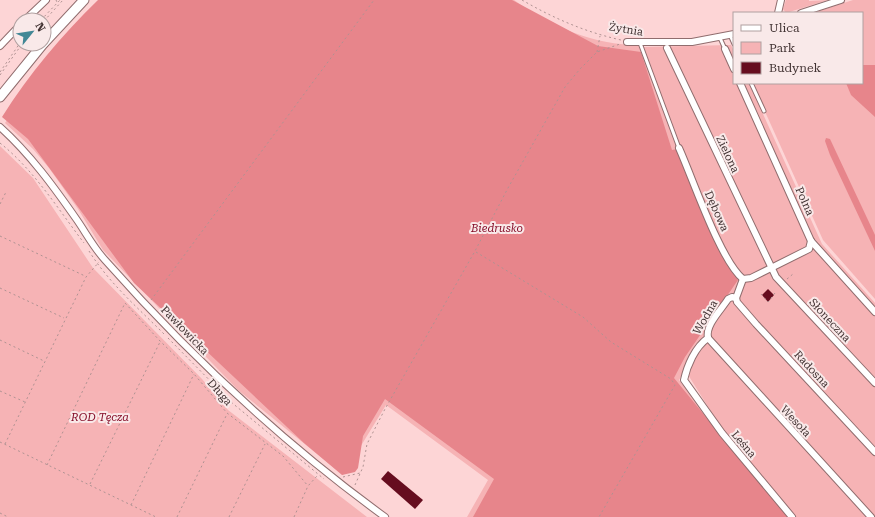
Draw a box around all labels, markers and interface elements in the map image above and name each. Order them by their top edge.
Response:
north arrow [12,12,52,52]
legend [733,12,863,84]
street label: Żytnia [608,19,644,39]
text: N [32,20,48,35]
text: Ulica [769,21,800,35]
text: Park [769,41,796,55]
text: Budynek [769,61,821,75]
street label: Zielona [713,134,742,175]
street label: Polna [792,185,817,218]
street label: Dębowa [702,189,731,234]
park label: Biedrusko [470,222,523,235]
street label: Słoneczna [806,296,853,345]
street label: Wodna [690,298,720,337]
street label: Pawłowicka [158,303,211,358]
street label: Radosna [791,348,832,390]
street label: Długa [205,376,235,408]
street label: Wesoła [778,403,813,440]
park label: ROD Tęcza [70,411,129,424]
street label: Leśna [729,428,759,460]

